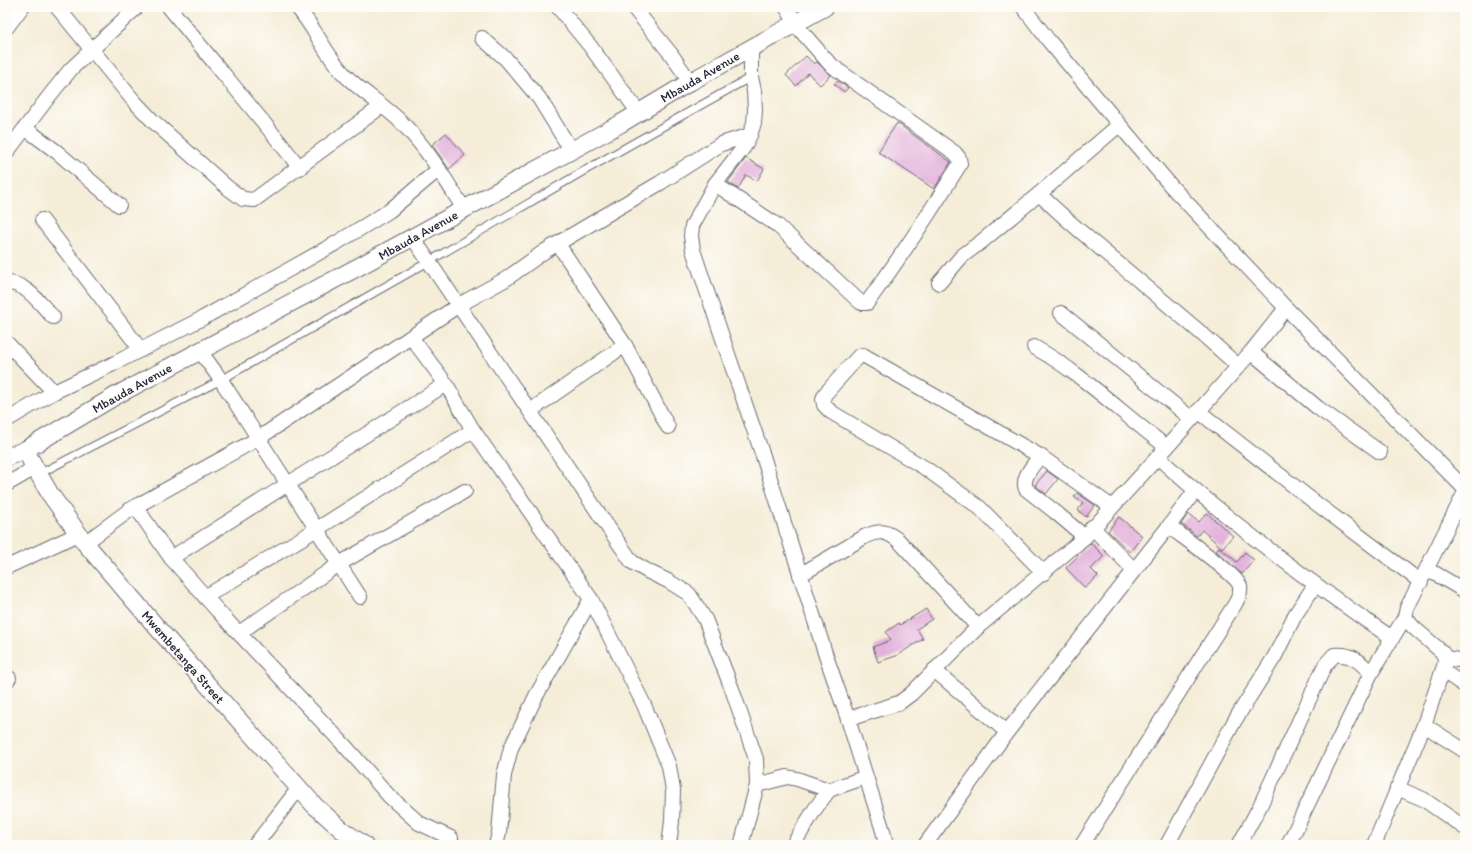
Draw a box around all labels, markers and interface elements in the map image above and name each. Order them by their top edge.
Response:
street label: Mbauda Avenue [658,48,742,106]
street label: Mbauda Avenue [376,207,460,263]
street label: Mbauda Avenue [90,360,174,416]
street label: Mwembetanga Street [139,608,227,707]

